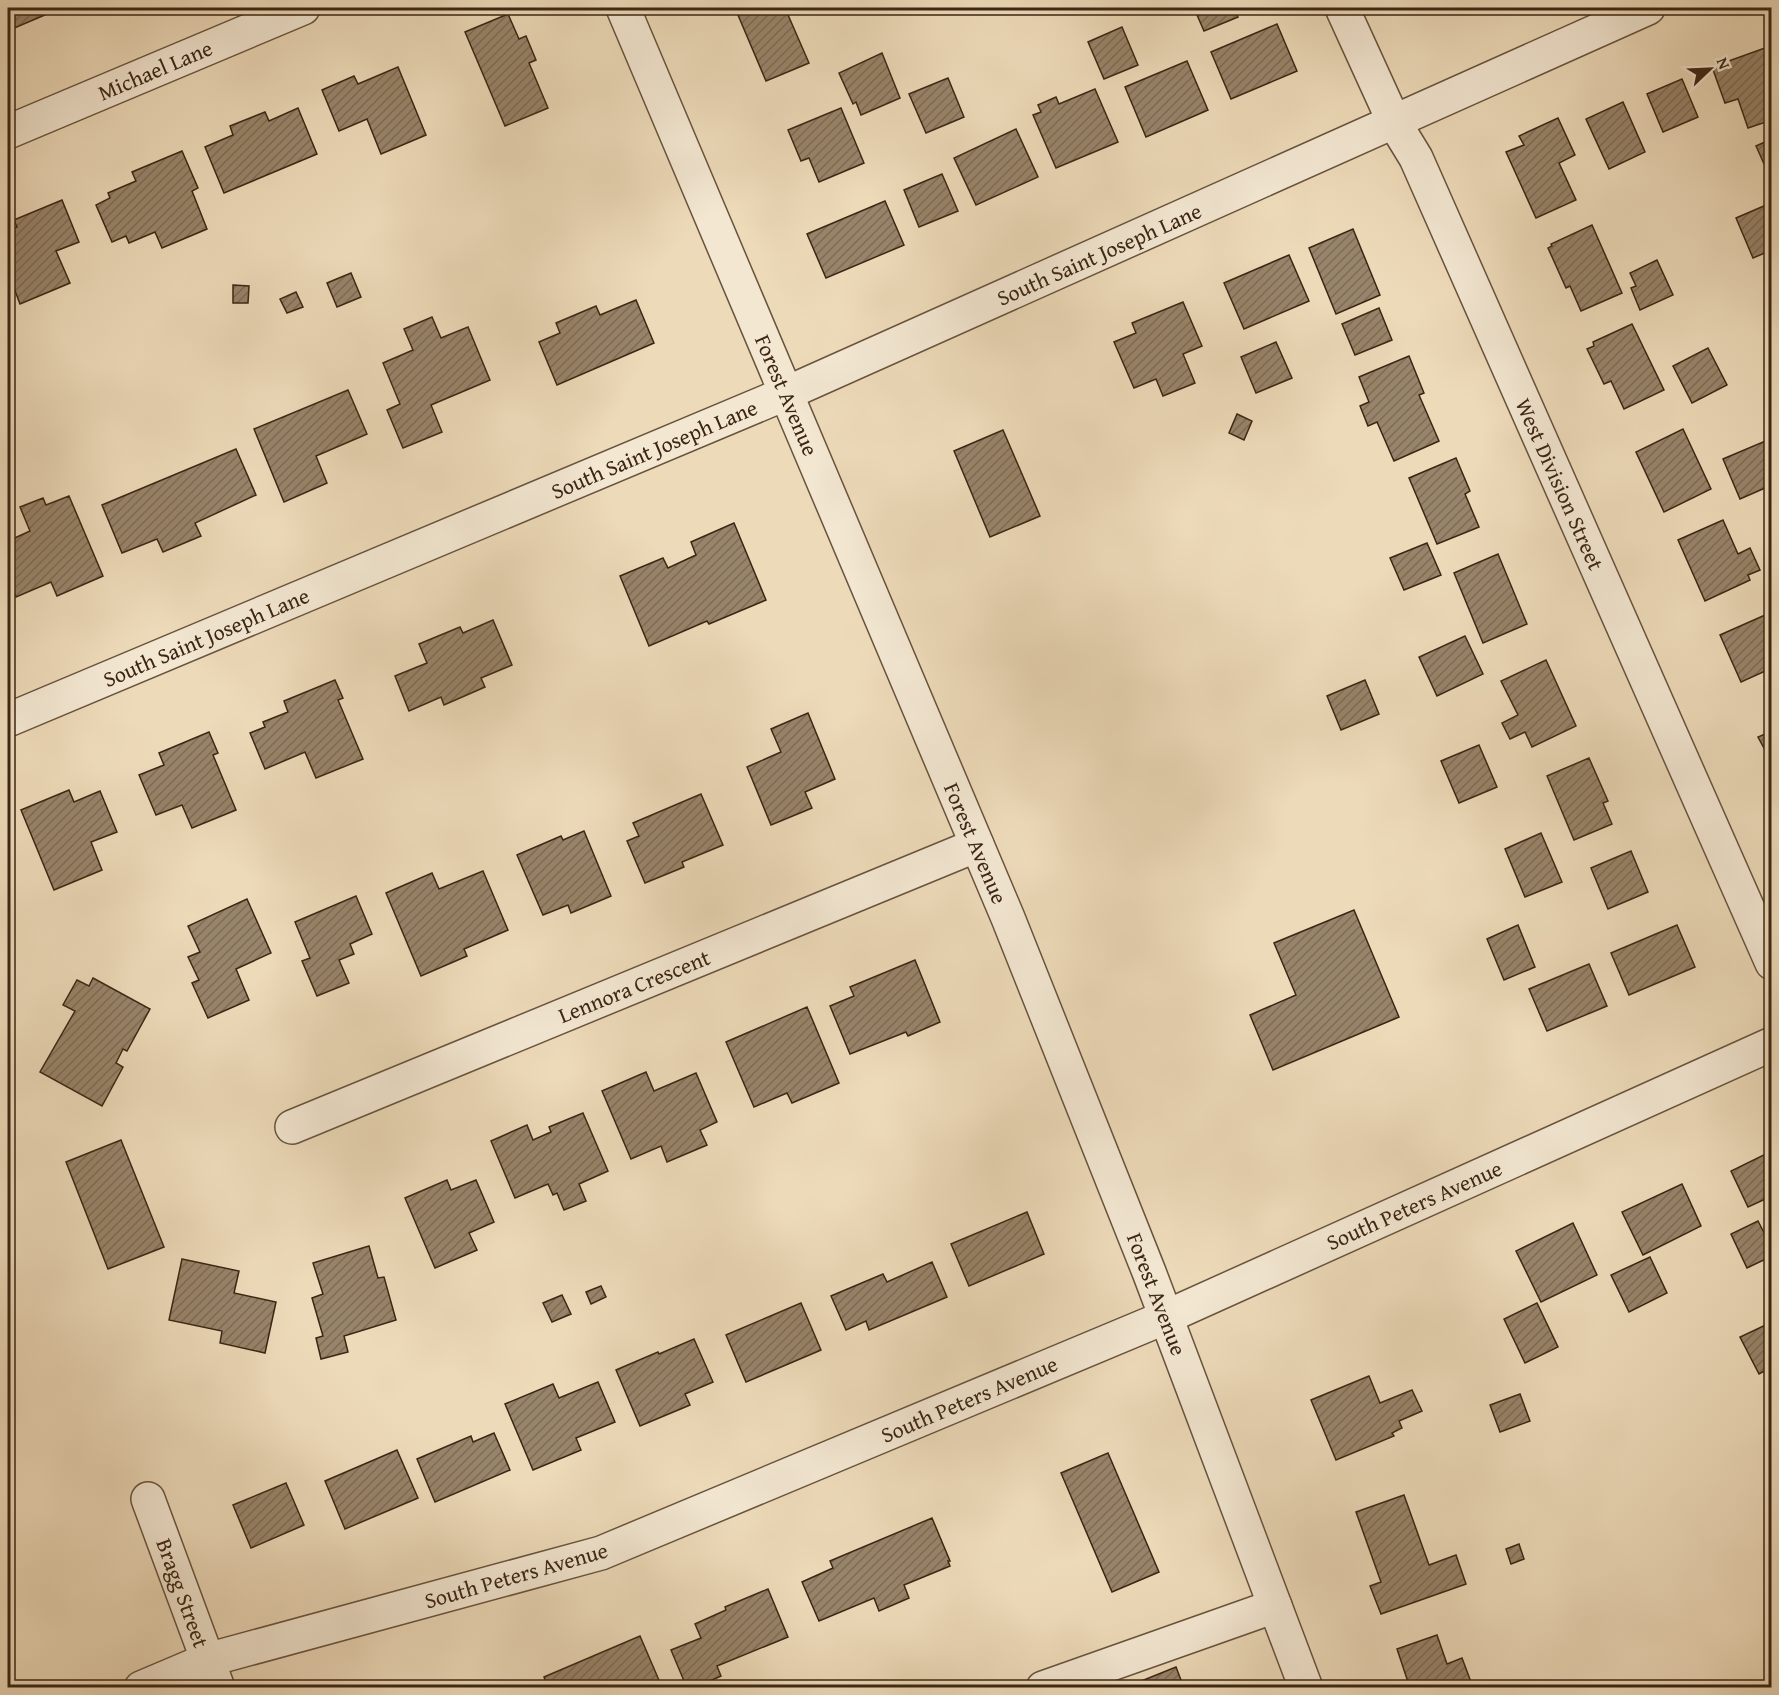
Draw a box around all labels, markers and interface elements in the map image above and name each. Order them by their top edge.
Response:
street label: Michael Lane [93,32,217,108]
north arrow [1680,39,1740,99]
text: N [1711,54,1737,73]
street label: South Saint Joseph Lane [991,194,1207,314]
street label: Forest Avenue [747,329,827,461]
street label: South Saint Joseph Lane [546,391,762,507]
street label: West Division Street [1508,393,1612,575]
street label: South Saint Joseph Lane [98,579,314,695]
street label: Forest Avenue [936,777,1016,909]
street label: Lennora Crescent [553,941,715,1031]
street label: South Peters Avenue [1321,1152,1507,1258]
street label: Forest Avenue [1119,1228,1195,1360]
street label: South Peters Avenue [876,1347,1062,1451]
street label: Bragg Street [148,1534,218,1652]
street label: South Peters Avenue [421,1534,611,1616]

